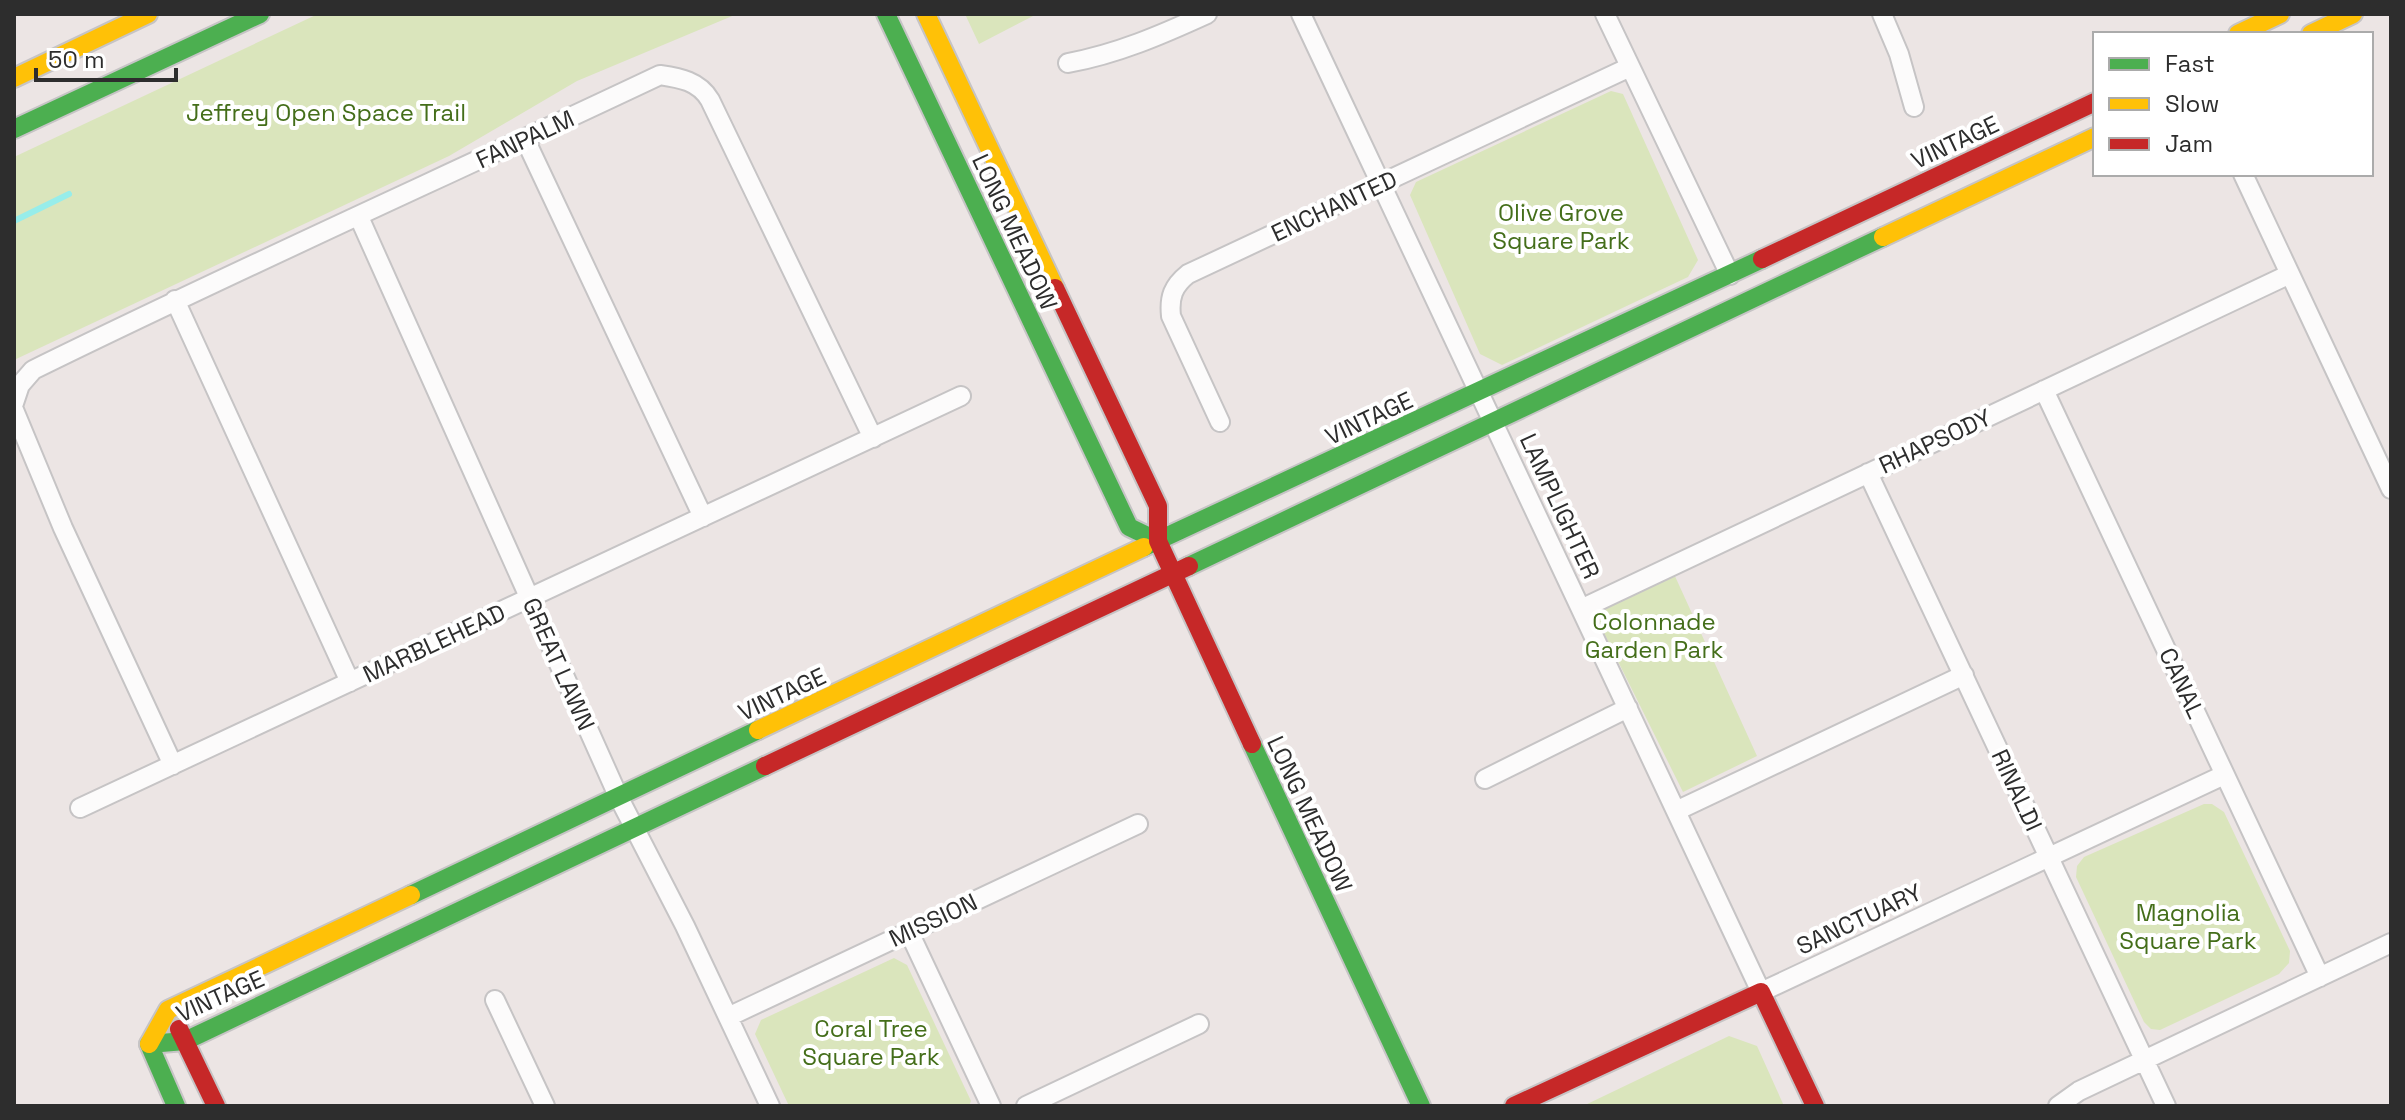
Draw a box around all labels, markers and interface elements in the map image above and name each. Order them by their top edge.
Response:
scale bar [36,32,176,82]
legend [2093,32,2373,176]
text: 50 m [48,44,105,75]
text: Fast [2165,48,2215,79]
text: Slow [2165,88,2219,119]
park label: Jeffrey Open Space Trail [186,97,466,128]
street label: FANPALM [471,103,579,175]
street label: VINTAGE [1906,108,2004,176]
text: Jam [2165,128,2213,159]
street label: LONG MEADOW [965,149,1065,315]
street label: ENCHANTED [1266,163,1402,249]
park label: Olive Grove Square Park [1492,197,1630,256]
street label: VINTAGE [1320,384,1418,452]
street label: RHAPSODY [1874,401,1996,481]
street label: LAMPLIGHTER [1513,428,1607,584]
street label: GREAT LAWN [516,593,602,735]
street label: MARBLEHEAD [358,596,510,690]
park label: Colonnade Garden Park [1585,606,1723,665]
street label: CANAL [2152,643,2212,723]
street label: VINTAGE [733,660,831,728]
street label: LONG MEADOW [1260,731,1360,897]
street label: RINALDI [1985,744,2049,836]
street label: SANCTUARY [1791,876,1927,962]
street label: MISSION [884,886,982,954]
park label: Magnolia Square Park [2119,897,2257,956]
street label: VINTAGE [171,963,269,1029]
park label: Coral Tree Square Park [802,1013,940,1072]

